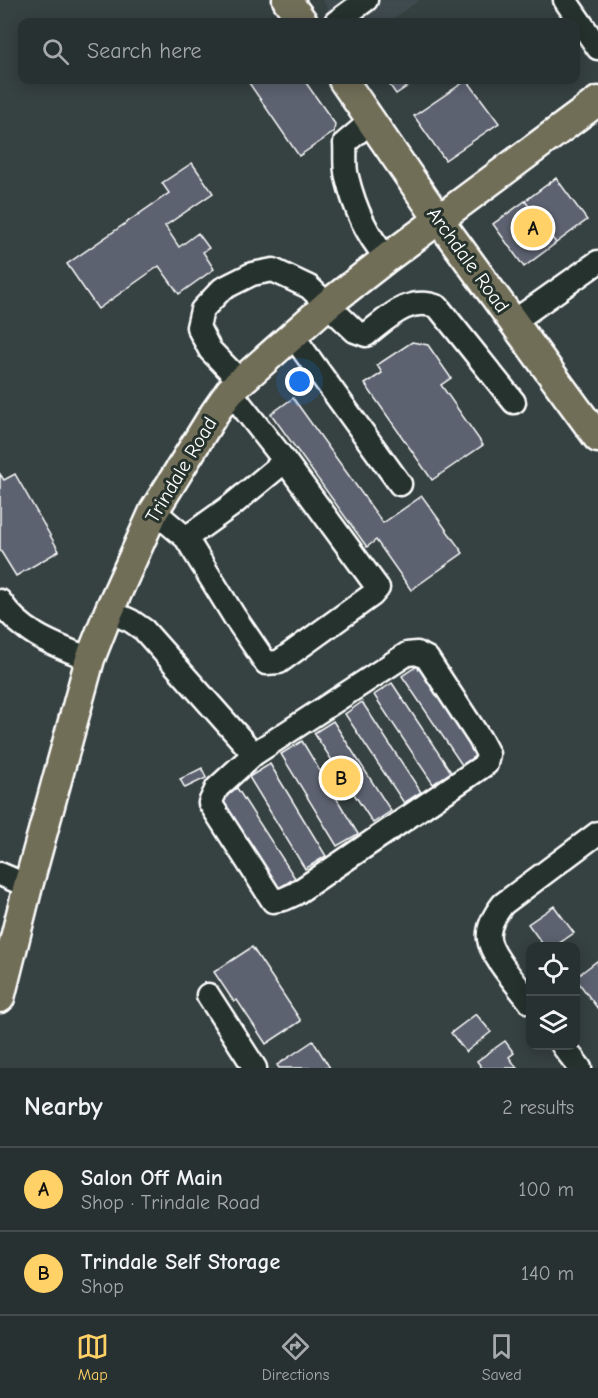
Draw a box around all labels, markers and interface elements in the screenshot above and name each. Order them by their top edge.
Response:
search box [18,18,580,84]
icon: search [39,35,72,68]
text: Search here [87,38,202,64]
street label: Archdale Road [422,203,514,317]
pin: A [514,206,552,250]
your location [285,367,314,396]
street label: Trindale Road [140,413,222,527]
pin: B [322,756,360,800]
map controls [526,942,580,1050]
button: locate [526,942,580,996]
button: layers [526,996,580,1050]
text: Nearby [24,1092,103,1122]
text: 2 results [502,1096,574,1119]
text: Salon Off Main [81,1165,223,1191]
text: A [38,1178,49,1201]
text: 100 m [519,1178,574,1201]
text: Shop · Trindale Road [81,1191,260,1214]
text: Trindale Self Storage [81,1249,280,1275]
text: B [37,1262,50,1285]
text: 140 m [521,1262,574,1285]
text: Shop [81,1275,124,1298]
tab: Map [76,1330,109,1384]
tab: Directions [262,1330,329,1384]
tab: Saved [482,1330,522,1384]

